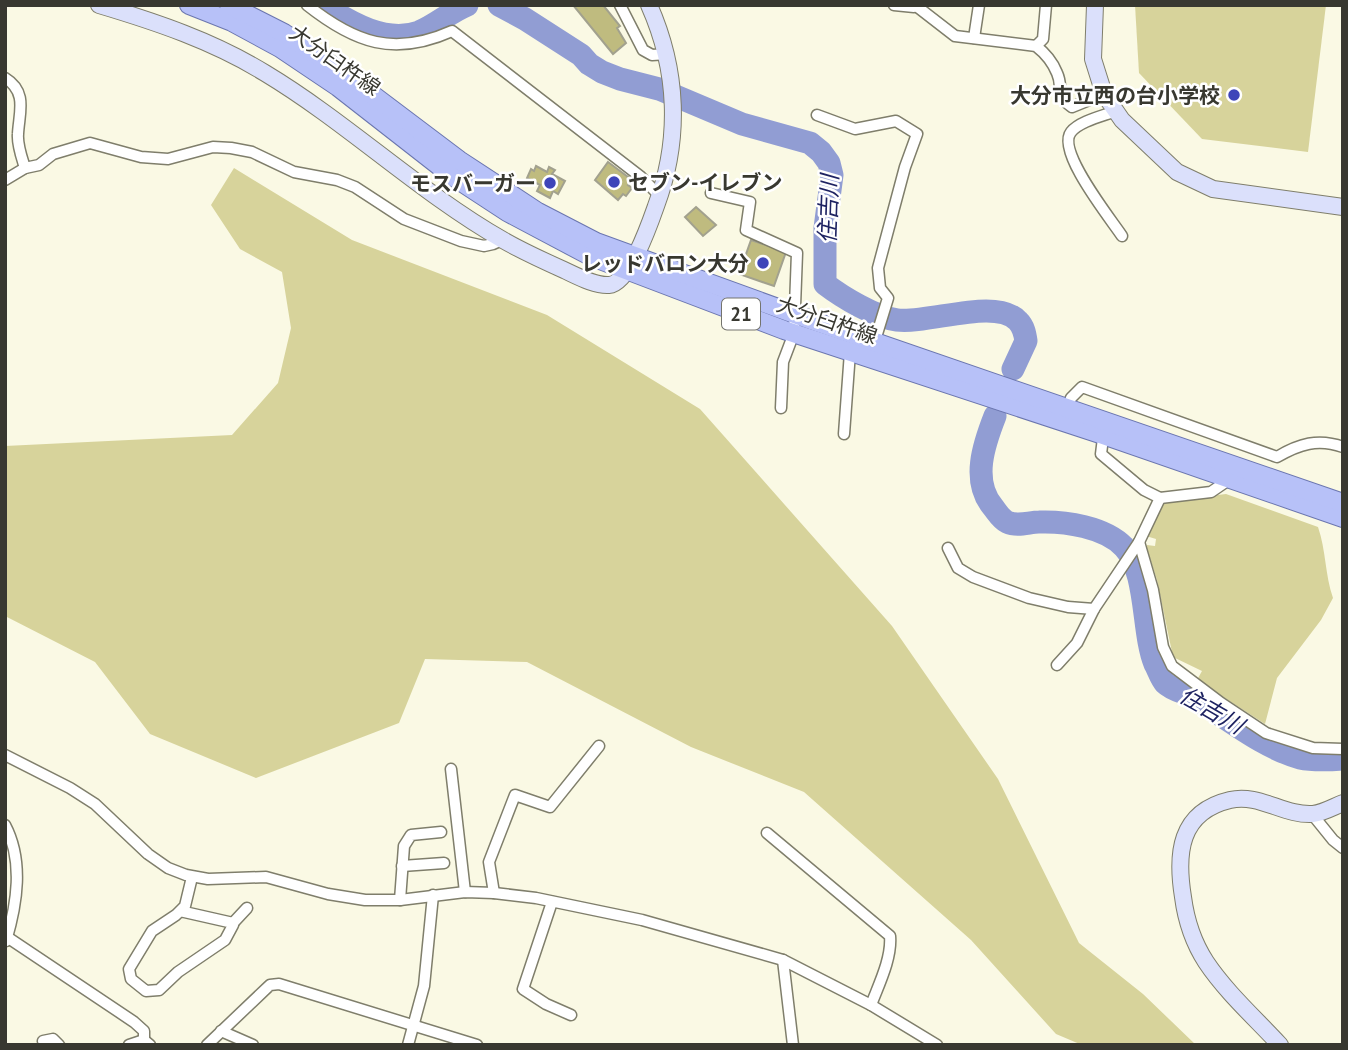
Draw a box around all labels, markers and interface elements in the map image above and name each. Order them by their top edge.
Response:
street label: 大分臼杵線 [284,19,386,101]
place label: 大分市立西の台小学校 [1010,82,1220,109]
marker: 大分市立西の台小学校 [1226,87,1242,103]
place label: セブン-イレブン [628,169,783,196]
place label: モスバーガー [410,170,536,197]
water label: 住吉川 [812,171,844,244]
marker: セブン-イレブン [606,174,622,190]
marker: モスバーガー [542,175,558,191]
place label: レッドバロン大分 [581,250,749,277]
marker: レッドバロン大分 [755,255,771,271]
street label: 大分臼杵線 [773,290,881,350]
road number: 21 [722,298,760,330]
water label: 住吉川 [1175,680,1252,741]

